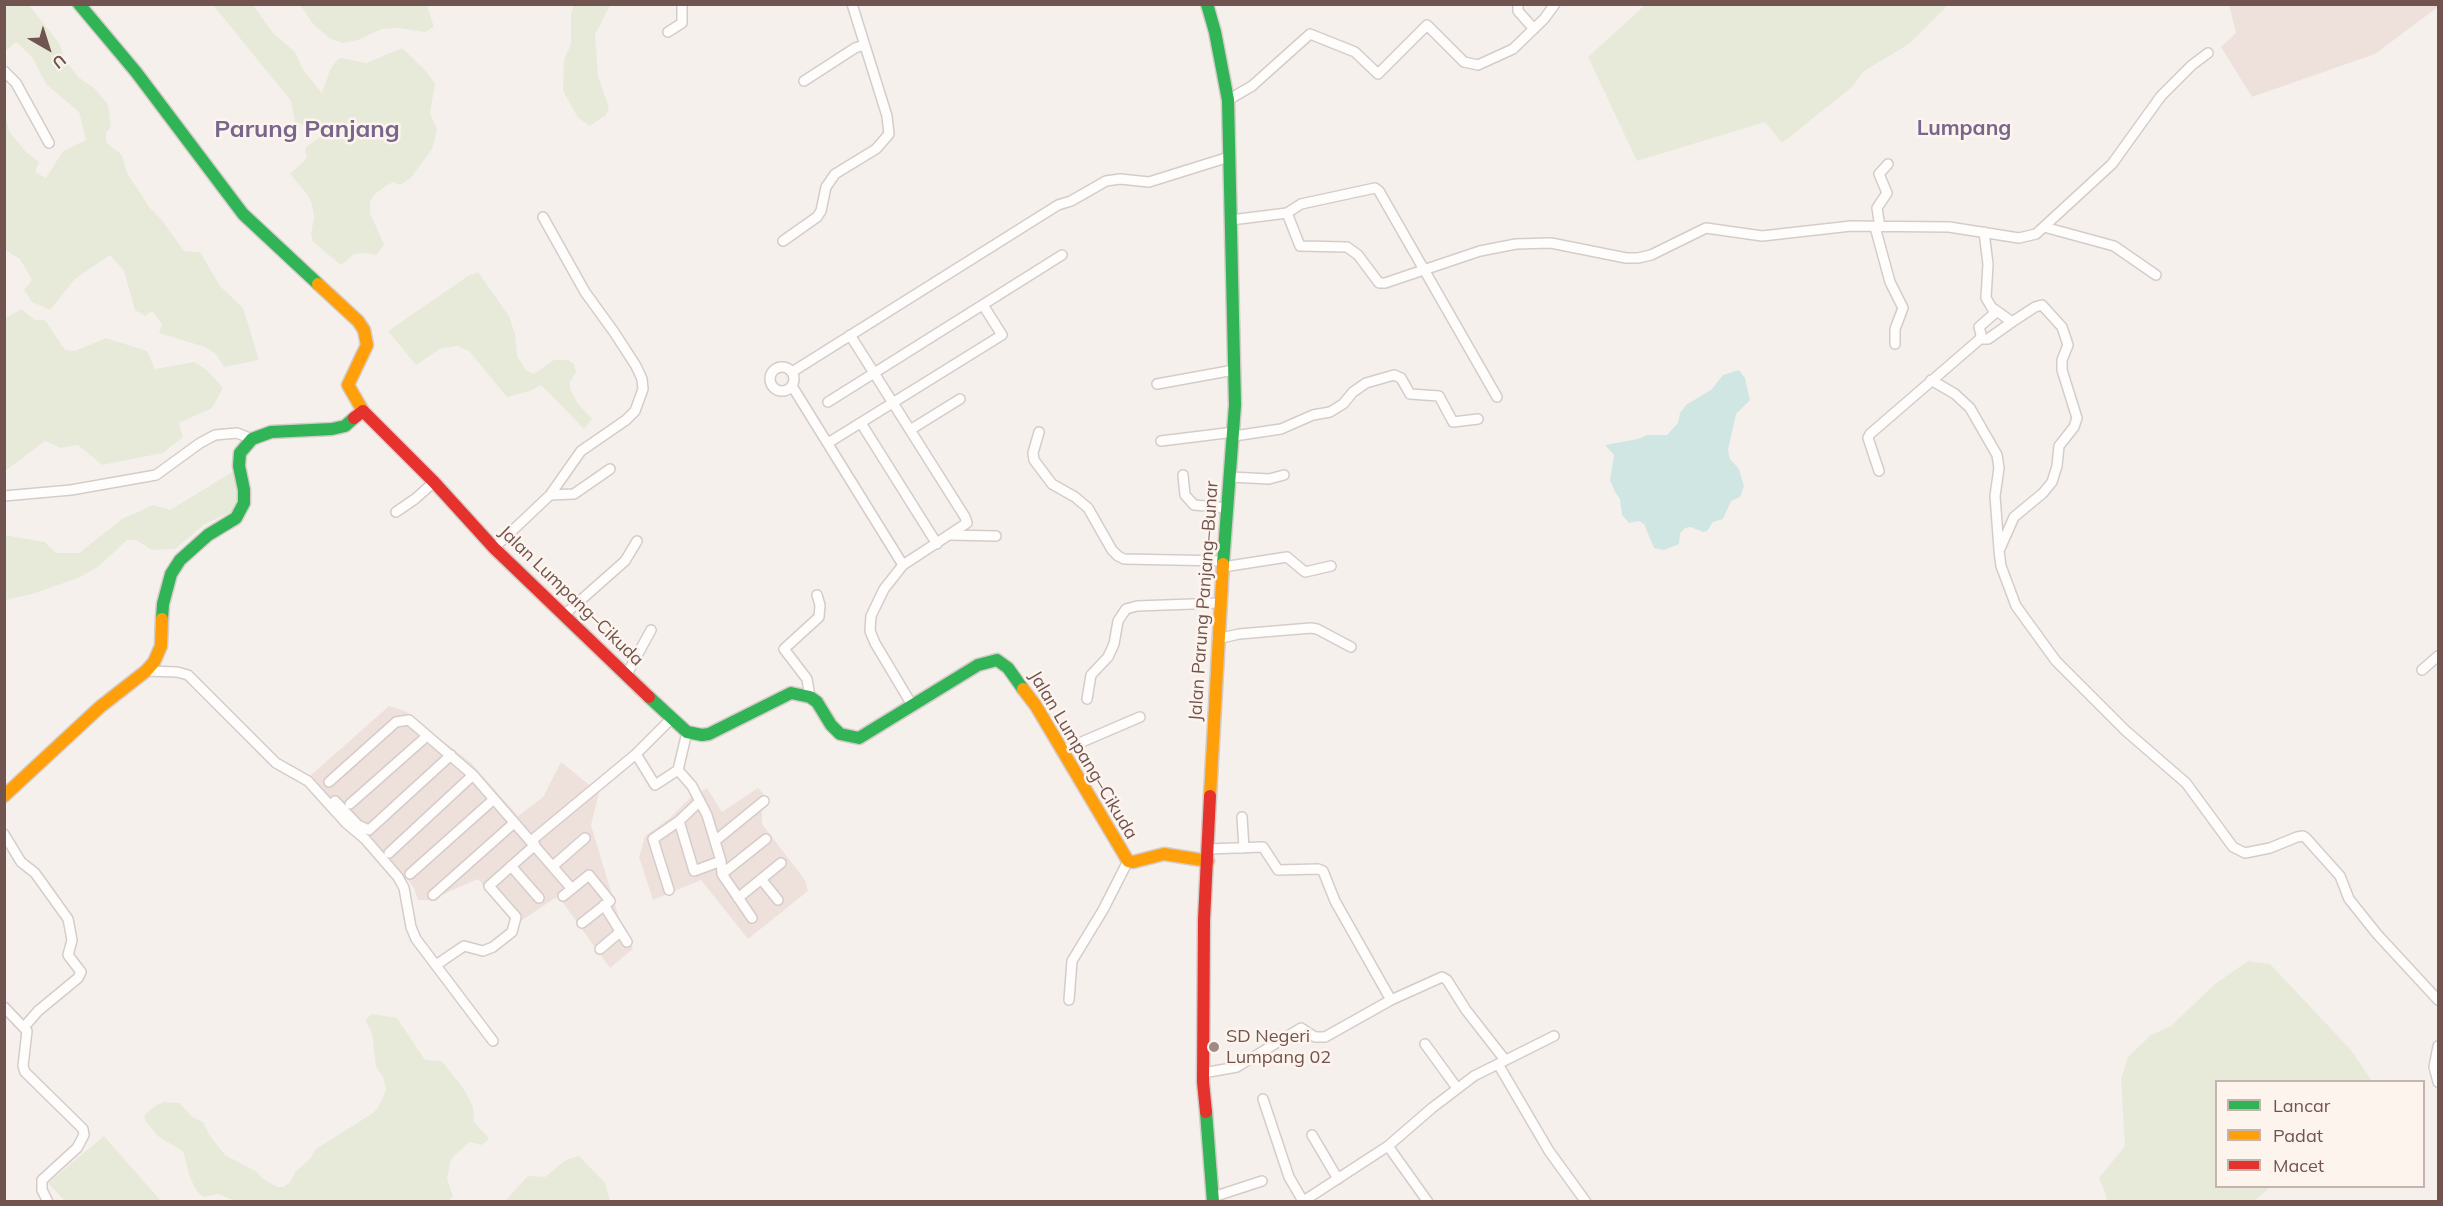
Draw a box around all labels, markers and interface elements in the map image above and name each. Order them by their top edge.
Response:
north arrow [18,18,78,78]
text: U [48,50,70,73]
district label: Parung Panjang [214,116,400,144]
district label: Lumpang [1917,116,2011,142]
street label: Jalan Parung Panjang–Bunar [1185,480,1223,722]
street label: Jalan Lumpang–Cikuda [494,521,648,671]
street label: Jalan Lumpang–Cikuda [1024,667,1142,843]
place label: SD Negeri Lumpang 02 [1226,1026,1331,1068]
marker: SD Negeri Lumpang 02 [1207,1040,1221,1054]
legend [2215,1080,2425,1188]
text: Lancar [2273,1094,2330,1117]
text: Padat [2273,1124,2323,1147]
text: Macet [2273,1154,2324,1177]

